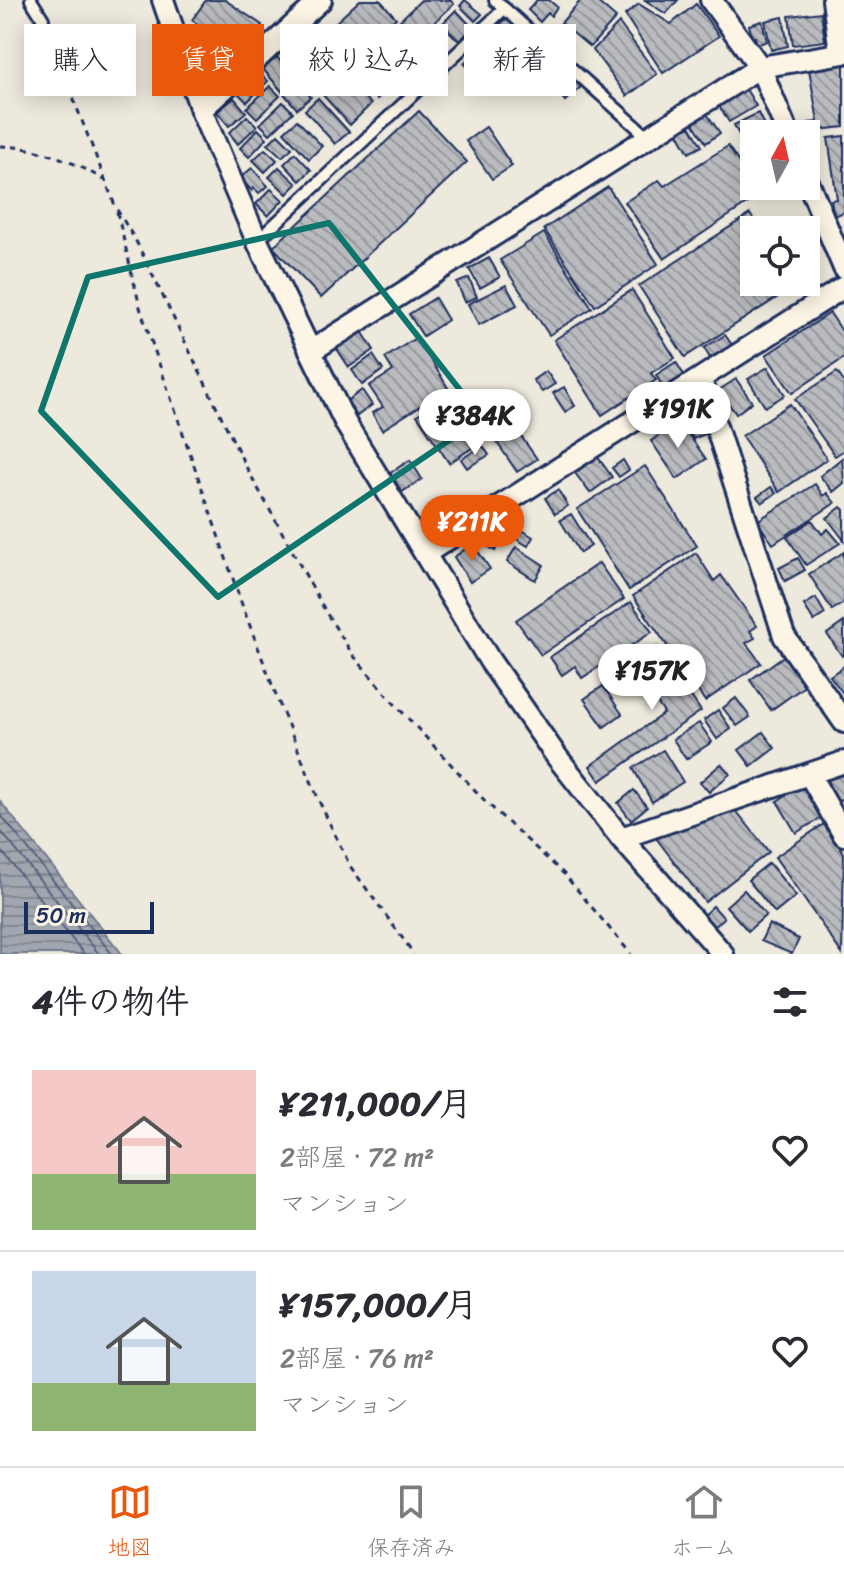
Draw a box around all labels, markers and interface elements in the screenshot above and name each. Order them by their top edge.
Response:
chip: 購入 [24,24,136,96]
chip: 賃貸 [152,24,264,96]
chip: 絞り込み [280,24,448,96]
chip: 新着 [464,24,576,96]
north arrow [740,120,820,200]
map controls [740,120,820,296]
button: locate [740,216,820,296]
pin: ¥191K [622,382,734,450]
text: ¥191K [644,385,712,431]
pin: ¥384K [419,389,531,457]
text: ¥384K [437,392,513,438]
pin: ¥211K [416,495,528,563]
text: ¥211K [438,498,506,544]
pin: ¥157K [596,644,708,712]
text: ¥157K [616,647,688,693]
text: 50 m [36,896,86,935]
scale bar [24,898,154,934]
text: 4件の物件 [32,972,189,1032]
icon: filters [768,980,812,1024]
text: ¥211,000/月 [280,1074,472,1134]
icon: home [96,1102,192,1198]
icon: heart [768,1128,812,1172]
text: 2部屋 · 72 m² [280,1134,434,1180]
text: マンション [280,1180,409,1226]
text: ¥157,000/月 [280,1275,478,1335]
icon: home [96,1303,192,1399]
icon: heart [768,1329,812,1373]
text: 2部屋 · 76 m² [280,1335,434,1381]
text: マンション [280,1381,409,1427]
tab: 地図 [108,1480,152,1567]
tab: 保存済み [367,1480,455,1567]
tab: ホーム [671,1480,736,1567]

